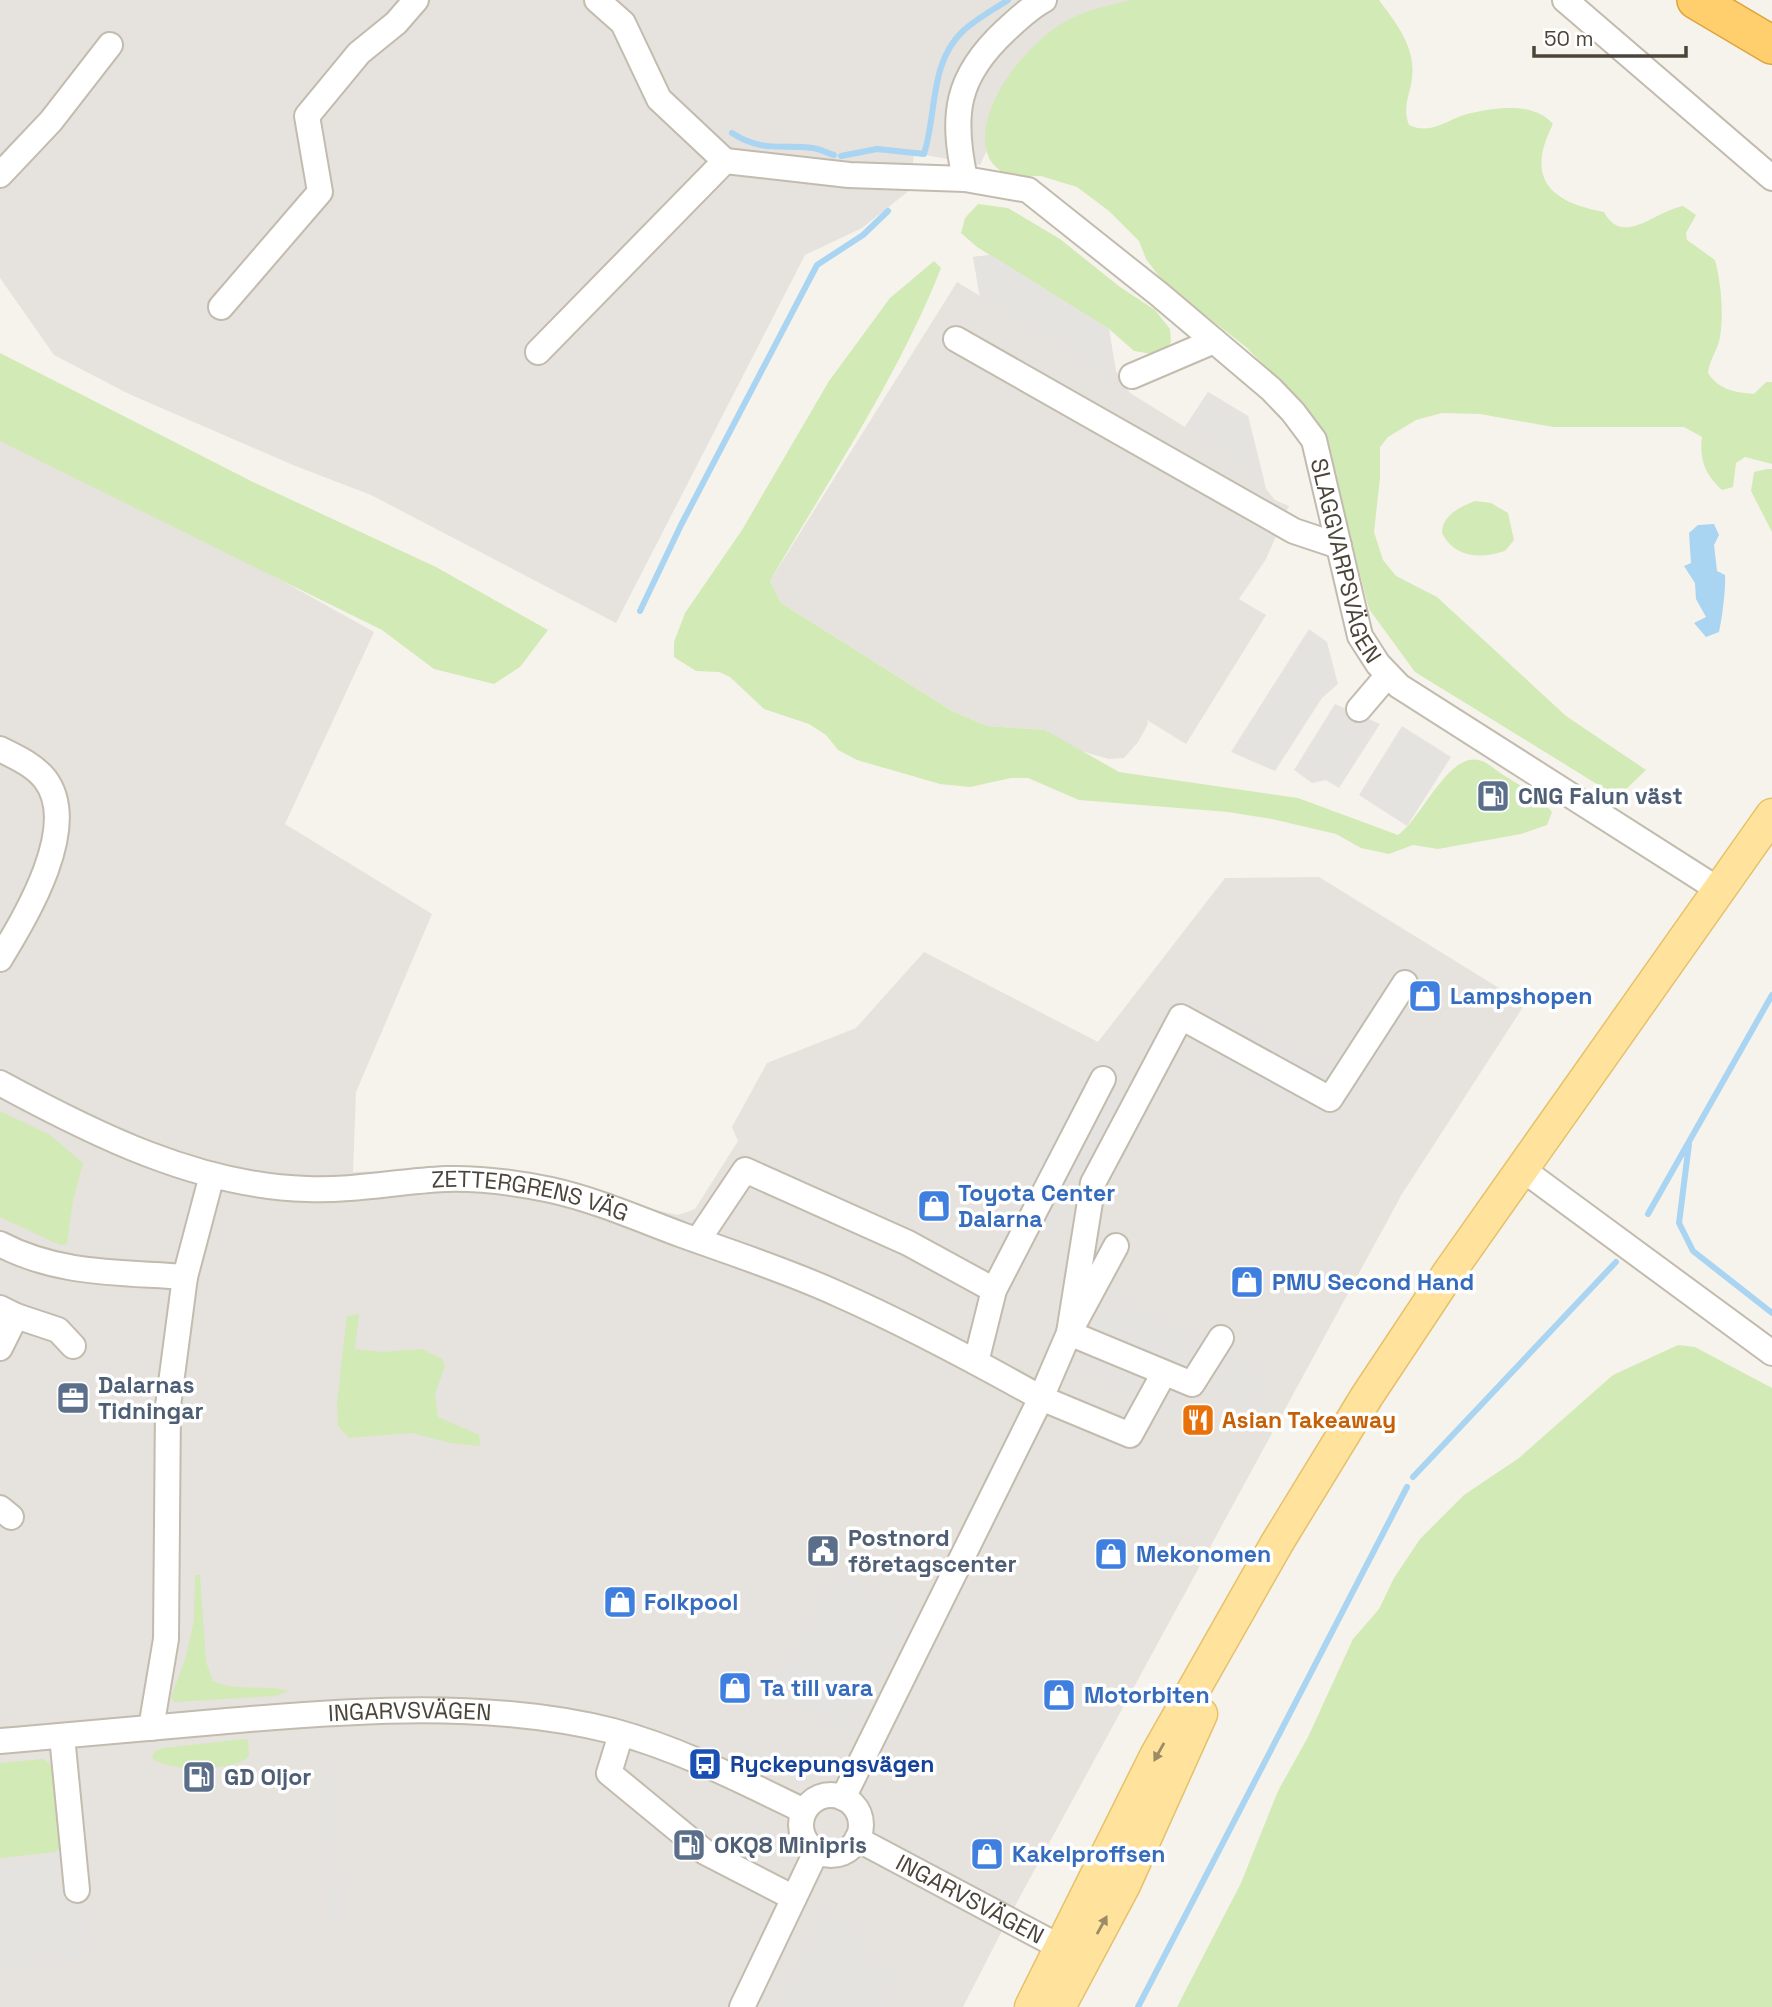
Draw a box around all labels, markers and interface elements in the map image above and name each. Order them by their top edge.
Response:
scale bar [1534,14,1686,58]
text: 50 m [1544,25,1594,52]
street label: SLAGGVARPSVÄGEN [1304,455,1388,669]
fuel station icon: CNG Falun väst [1474,777,1512,815]
place label: CNG Falun väst [1518,781,1683,811]
shop icon: Lampshopen [1406,977,1444,1015]
place label: Lampshopen [1450,981,1593,1011]
street label: ZETTERGRENS VÄG [430,1164,633,1228]
place label: Toyota Center Dalarna [958,1178,1115,1234]
shop icon: Toyota Center Dalarna [915,1187,953,1225]
shop icon: PMU Second Hand [1228,1263,1266,1301]
place label: PMU Second Hand [1272,1267,1474,1297]
place label: Dalarnas Tidningar [98,1370,204,1426]
office icon: Dalarnas Tidningar [54,1379,92,1417]
restaurant icon: Asian Takeaway [1179,1401,1217,1439]
place label: Asian Takeaway [1222,1405,1396,1435]
place label: Postnord företagscenter [848,1523,1017,1579]
public building icon: Postnord företagscenter [804,1532,842,1570]
shop icon: Mekonomen [1092,1535,1130,1573]
place label: Mekonomen [1136,1539,1271,1569]
shop icon: Folkpool [601,1583,639,1621]
place label: Folkpool [644,1587,738,1617]
shop icon: Ta till vara [716,1669,754,1707]
place label: Ta till vara [760,1673,873,1703]
shop icon: Motorbiten [1040,1676,1078,1714]
place label: Motorbiten [1084,1680,1210,1710]
street label: INGARVSVÄGEN [327,1695,492,1728]
one-way arrow [1153,1742,1165,1761]
bus stop icon: Ryckepungsvägen [686,1745,724,1783]
place label: Ryckepungsvägen [730,1749,935,1779]
fuel station icon: GD Oljor [180,1758,218,1796]
place label: GD Oljor [224,1762,311,1792]
fuel station icon: OKQ8 Minipris [670,1826,708,1864]
place label: OKQ8 Minipris [714,1830,867,1860]
shop icon: Kakelproffsen [968,1835,1006,1873]
place label: Kakelproffsen [1012,1839,1165,1869]
street label: INGARVSVÄGEN [891,1847,1049,1951]
one-way arrow [1097,1915,1108,1935]

